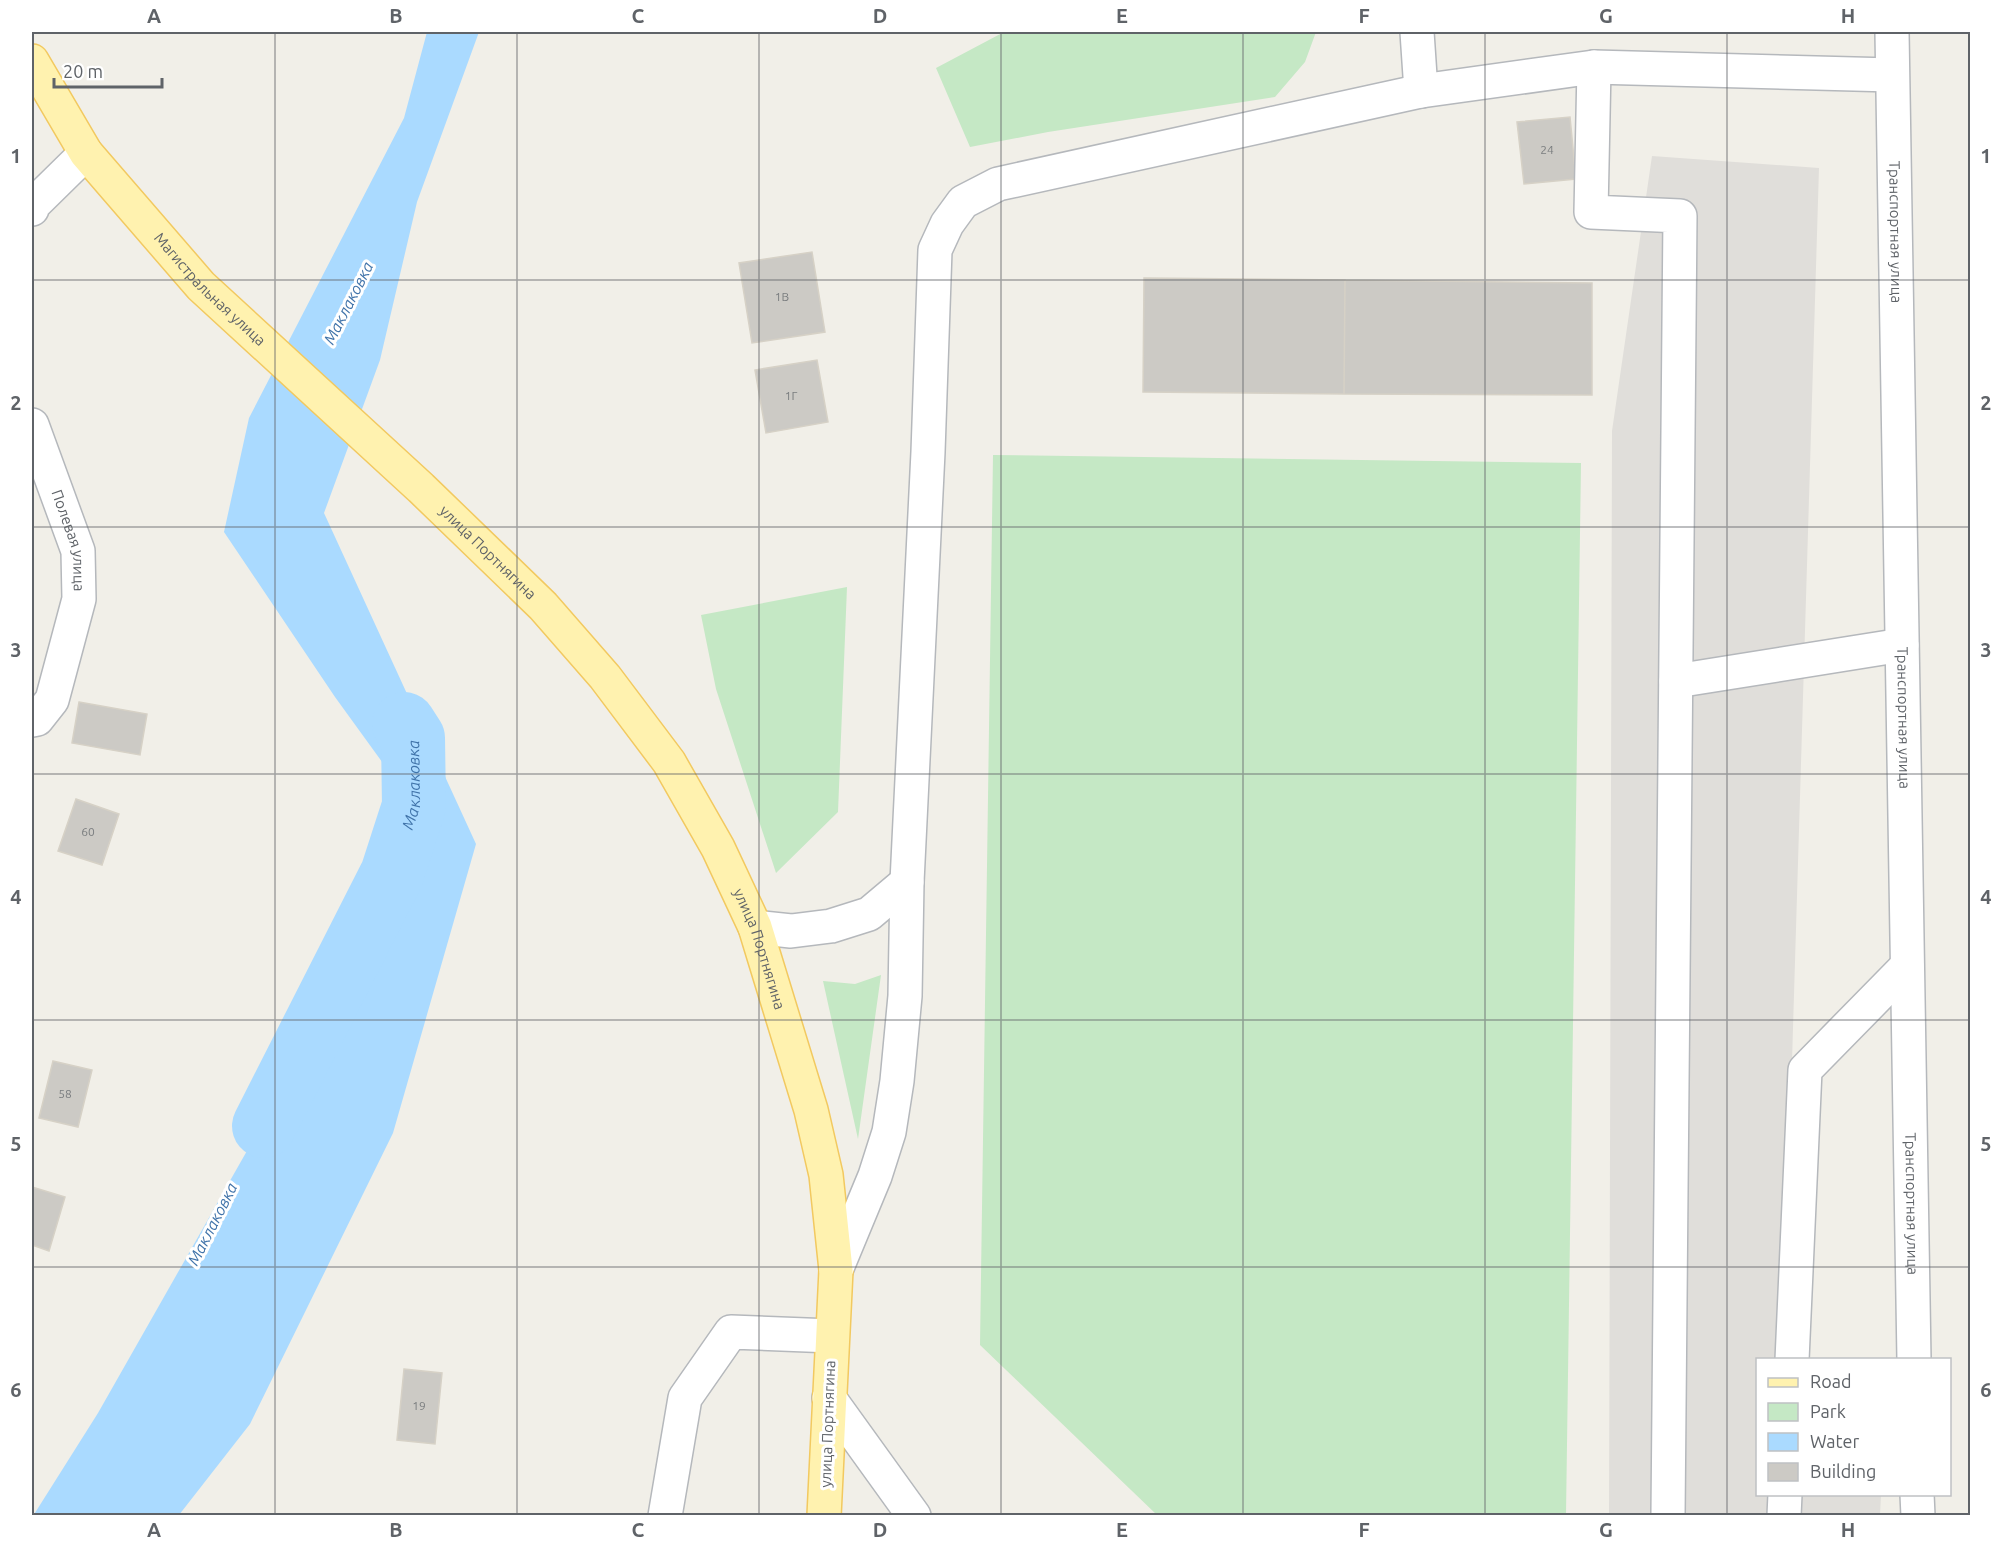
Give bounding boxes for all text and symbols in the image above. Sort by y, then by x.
text: A [147,4,161,27]
text: B [389,4,403,27]
text: C [632,4,645,27]
text: D [873,4,887,27]
text: E [1116,4,1128,27]
text: F [1358,4,1370,27]
text: G [1599,4,1613,27]
text: H [1841,4,1855,27]
scale bar [54,51,162,89]
text: 20 m [63,61,103,81]
house number: 24 [1540,143,1554,156]
text: 1 [10,144,22,167]
text: 1 [1980,144,1992,167]
street label: Транспортная улица [1886,161,1905,303]
street label: Магистральная улица [151,229,269,349]
water label: Маклаковка [320,259,377,347]
house number: 1В [775,290,789,303]
house number: 1Г [785,389,797,402]
text: 2 [10,391,22,414]
text: 2 [1980,391,1992,414]
street label: Полевая улица [48,487,88,591]
street label: улица Портнягина [436,502,540,603]
text: 3 [10,638,22,661]
text: 3 [1980,638,1992,661]
street label: Транспортная улица [1894,647,1914,789]
water label: Маклаковка [398,740,423,832]
house number: 60 [81,825,95,838]
text: 4 [10,885,22,908]
text: 4 [1980,885,1992,908]
street label: улица Портнягина [730,886,789,1011]
house number: 58 [58,1087,72,1100]
text: 5 [10,1132,22,1155]
text: 5 [1980,1132,1992,1155]
street label: Транспортная улица [1902,1133,1922,1275]
water label: Маклаковка [184,1180,241,1268]
legend [1756,1358,1951,1496]
street label: улица Портнягина [817,1360,838,1488]
text: Road [1810,1371,1852,1391]
text: 6 [10,1378,22,1401]
text: 6 [1980,1378,1992,1401]
house number: 19 [412,1399,426,1412]
text: Park [1810,1401,1846,1421]
text: Water [1810,1431,1860,1451]
text: Building [1810,1461,1876,1481]
text: A [147,1518,161,1541]
text: B [389,1518,403,1541]
text: C [632,1518,645,1541]
text: D [873,1518,887,1541]
text: E [1116,1518,1128,1541]
text: F [1358,1518,1370,1541]
text: G [1599,1518,1613,1541]
text: H [1841,1518,1855,1541]

